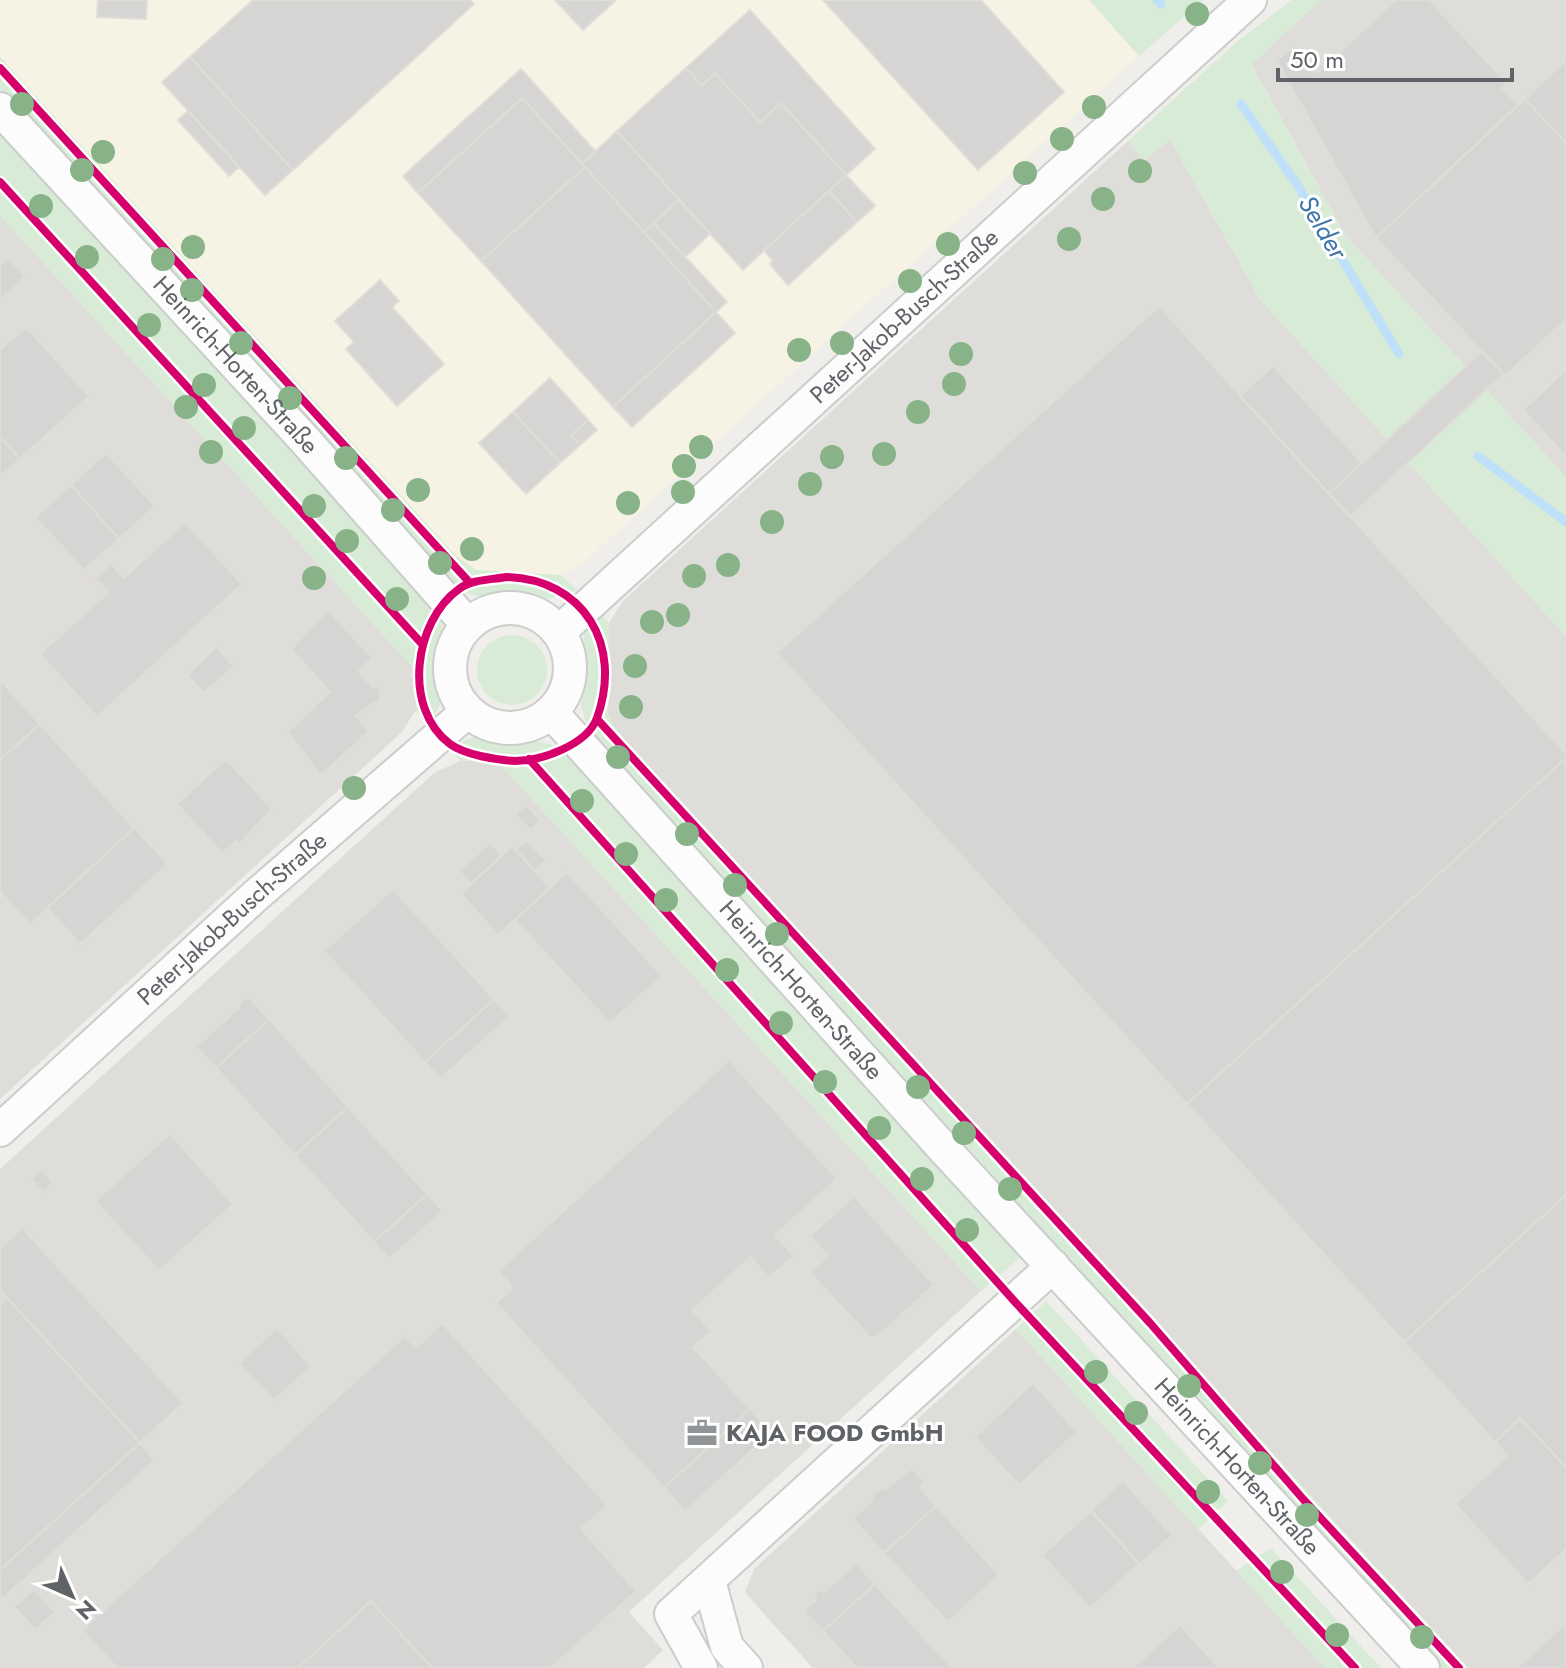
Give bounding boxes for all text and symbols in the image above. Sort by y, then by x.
scale bar [1278,32,1512,82]
text: 50 m [1290,42,1344,77]
water label: Selder [1289,188,1358,267]
street label: Peter-Jakob-Busch-Straße [802,220,1006,411]
street label: Heinrich-Horten-Straße [145,268,327,461]
street label: Peter-Jakob-Busch-Straße [129,823,335,1013]
street label: Heinrich-Horten-Straße [711,892,892,1087]
street label: Heinrich-Horten-Straße [1146,1370,1329,1563]
place label: KAJA FOOD GmbH [726,1415,944,1450]
office icon: KAJA FOOD GmbH [685,1416,719,1450]
north arrow [32,1556,112,1636]
text: N [69,1593,104,1628]

